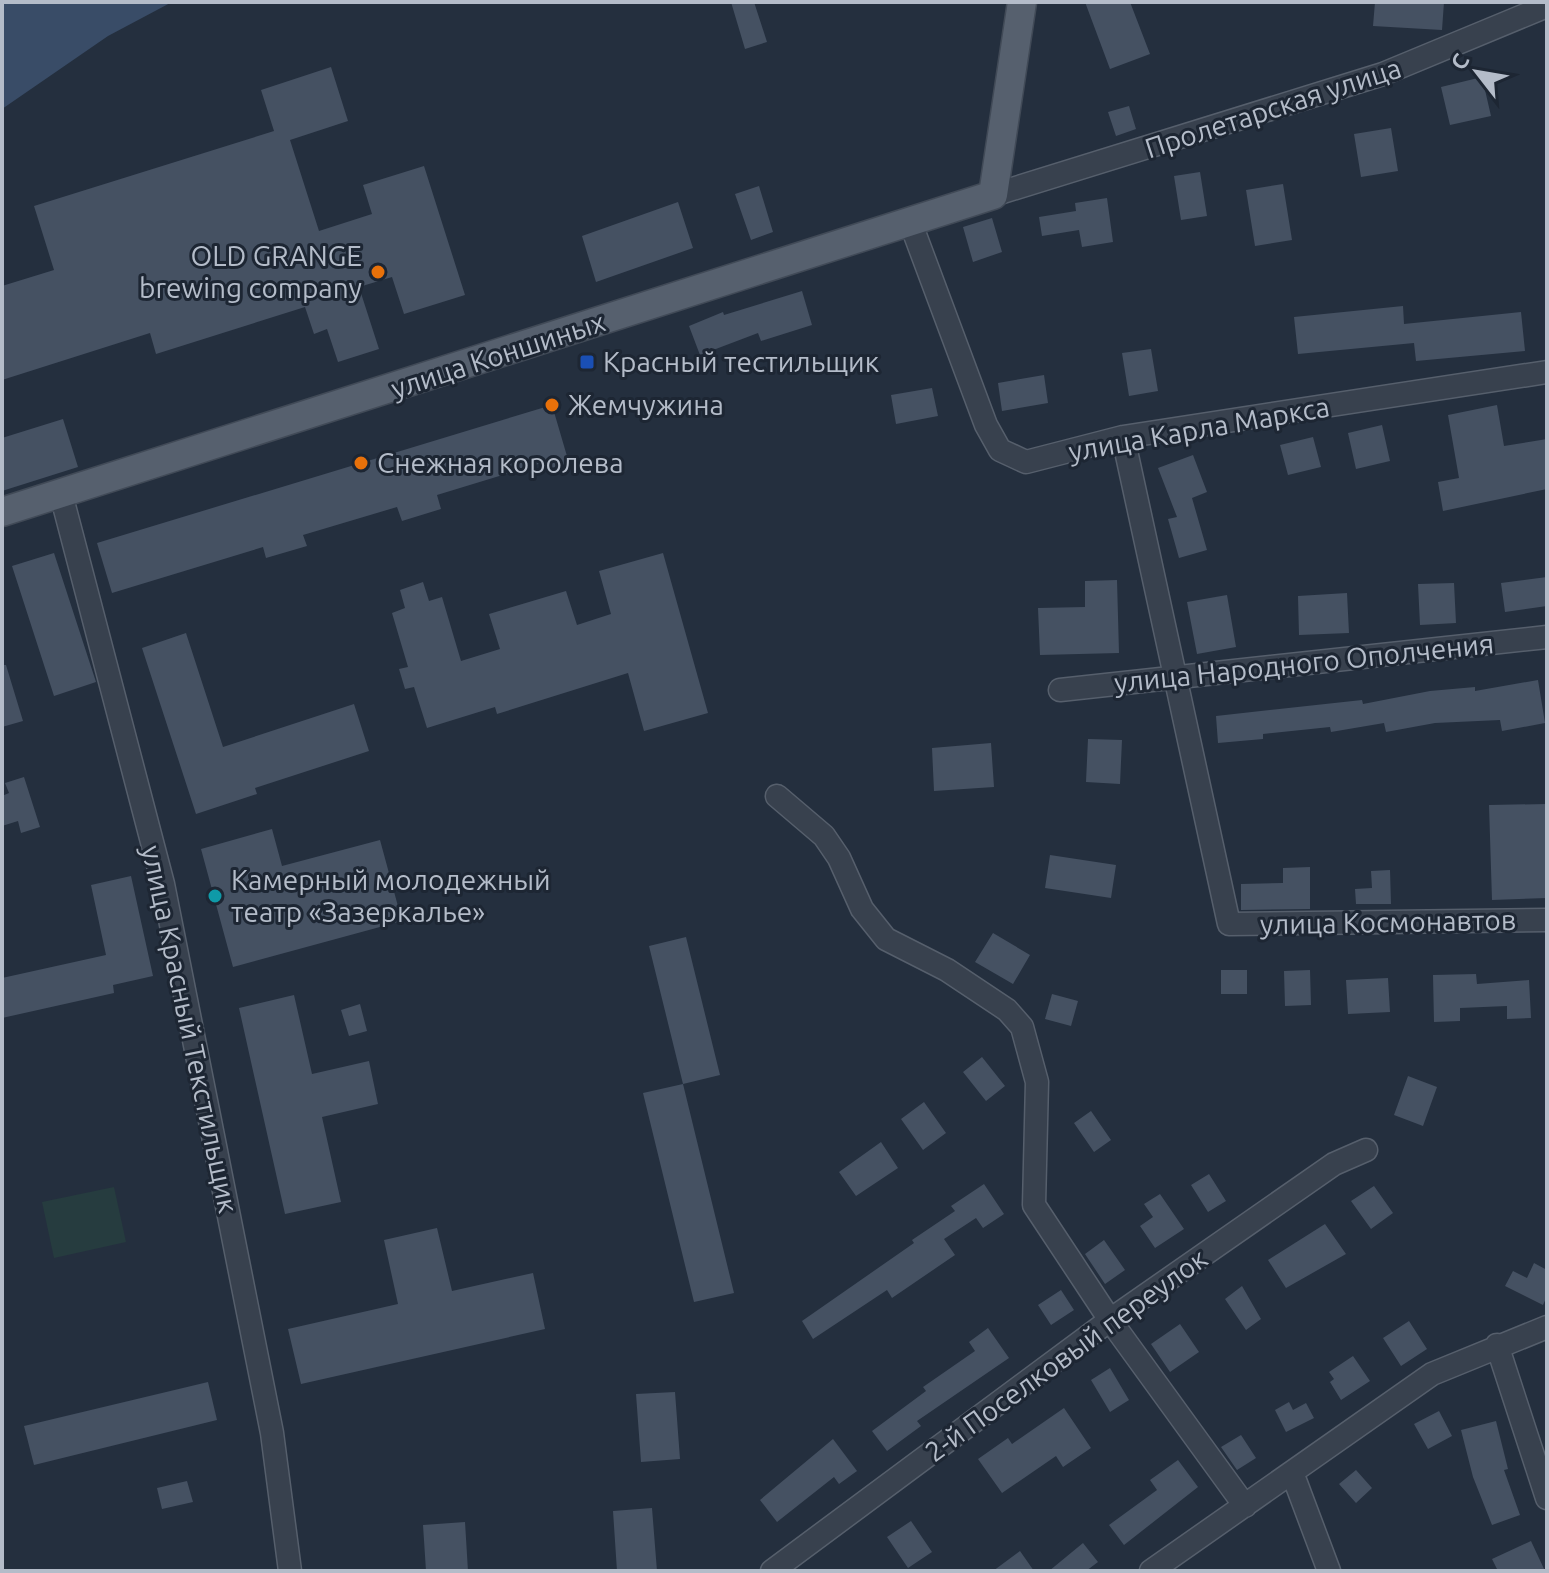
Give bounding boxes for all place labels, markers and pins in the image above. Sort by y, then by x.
place label: OLD GRANGE brewing company [139,240,362,303]
marker: OLD GRANGE brewing company [369,263,387,281]
place label: Красный тестильщик [603,346,879,377]
marker: Красный тестильщик [578,353,596,371]
place label: Жемчужина [568,389,724,420]
marker: Жемчужина [543,396,561,414]
place label: Снежная королева [377,447,624,478]
marker: Снежная королева [352,454,370,472]
place label: Камерный молодежный театр «Зазеркалье» [231,864,551,927]
marker: Камерный молодежный театр «Зазеркалье» [206,887,224,905]

